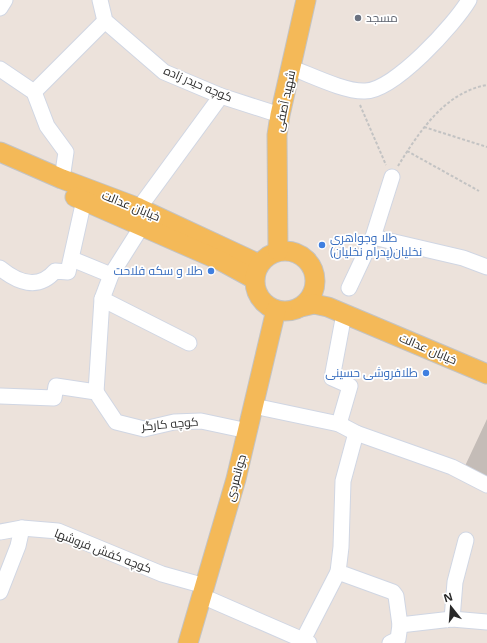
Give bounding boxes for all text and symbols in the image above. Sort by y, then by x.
place label: مسجد [366,9,398,26]
marker: مسجد [353,13,363,23]
street label: کوچه حیدر زاده [161,61,235,107]
street label: شهید آصفی [270,69,299,133]
street label: خیابان عدالت [100,186,163,225]
place label: طلا وجواهری نخلیان(پدرام نخلیان) [330,229,422,261]
marker: طلا وجواهری نخلیان(پدرام نخلیان) [317,240,327,250]
place label: طلا و سکه فلاحت [114,262,203,279]
marker: طلا و سکه فلاحت [206,266,216,276]
street label: خیابان عدالت [397,329,460,368]
place label: طلافروشی حسینی [325,364,418,381]
marker: طلافروشی حسینی [421,368,431,378]
street label: کوچه کارگر [140,413,199,436]
street label: جوانمردی [221,452,250,503]
street label: کوچه کفش فروشها [52,524,154,578]
north arrow [431,587,471,627]
text: N [441,588,454,605]

